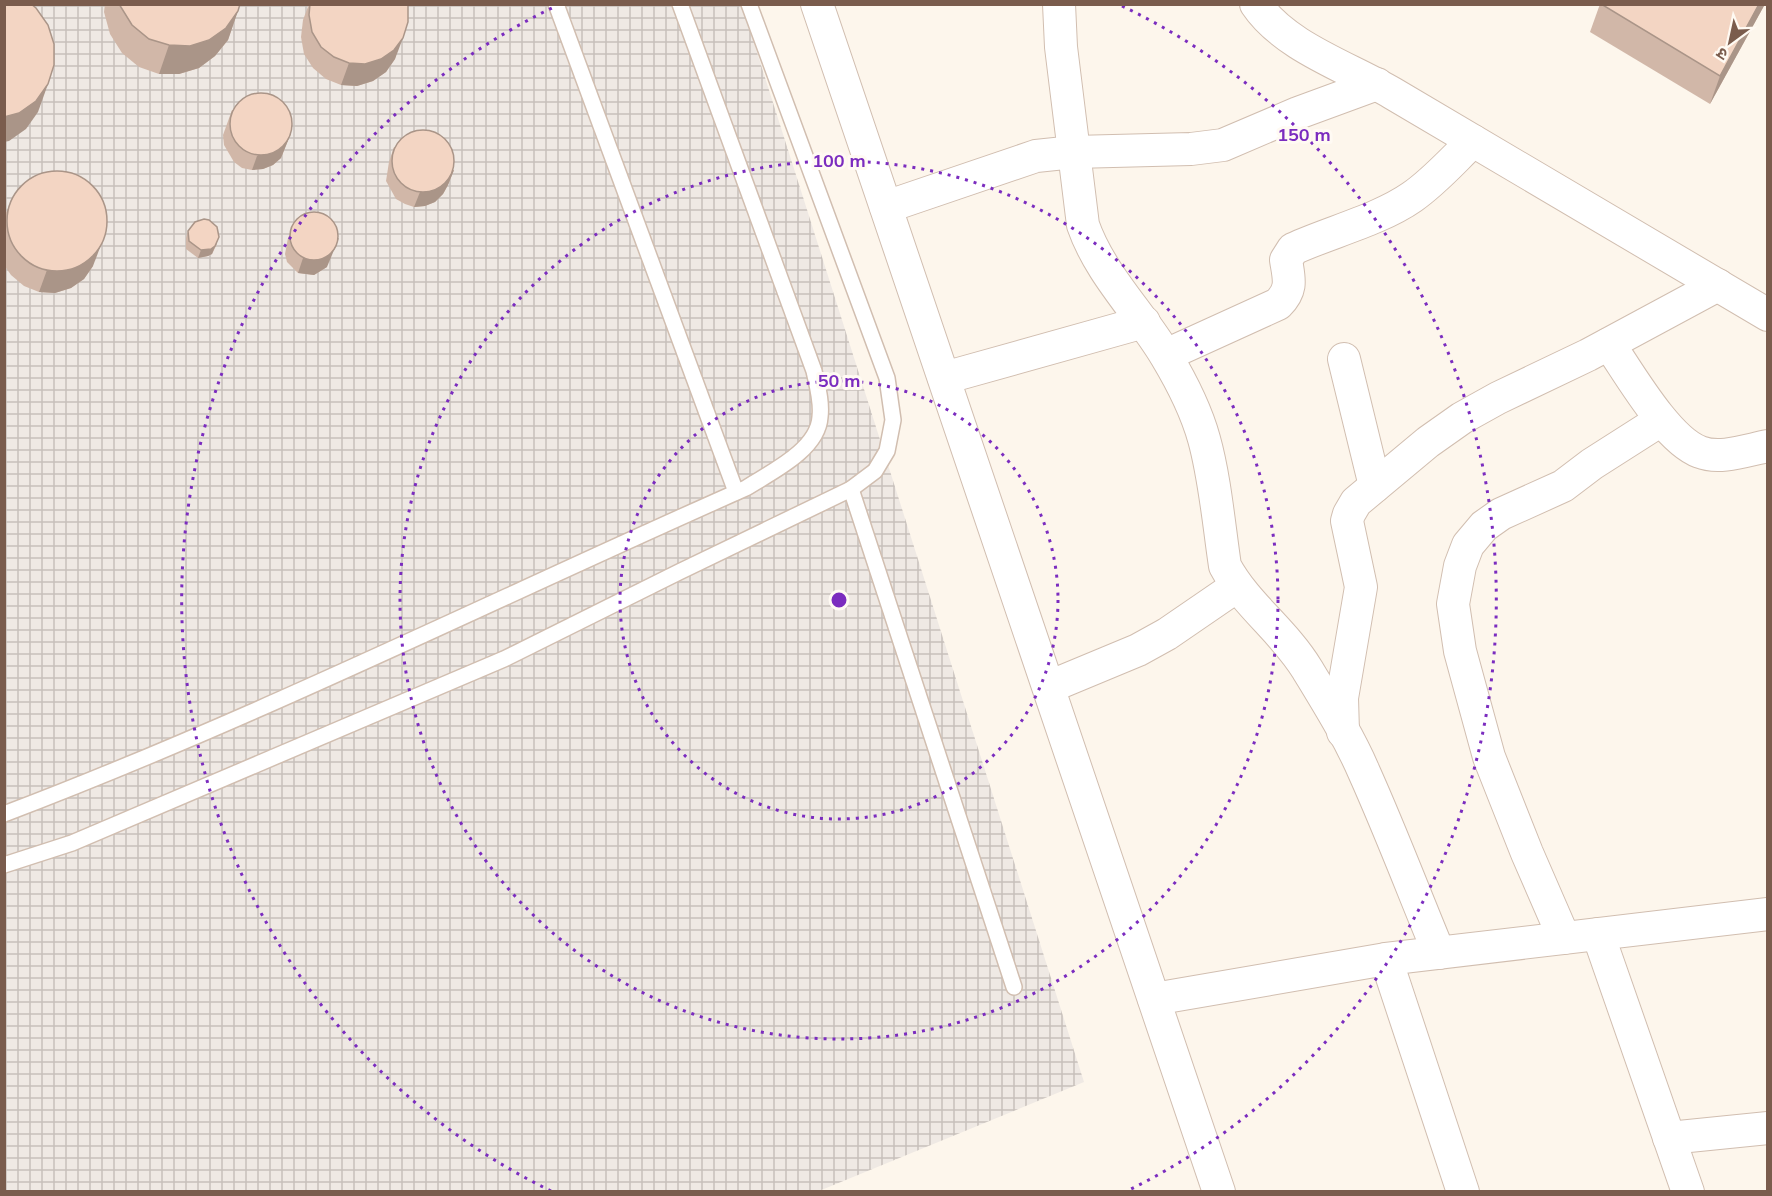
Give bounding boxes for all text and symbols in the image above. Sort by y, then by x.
north arrow [1700,12,1760,72]
text: उ [1712,43,1731,66]
text: 150 m [1277,123,1331,146]
text: 100 m [812,149,866,172]
text: 50 m [818,369,860,392]
centre of rings [829,590,849,610]

